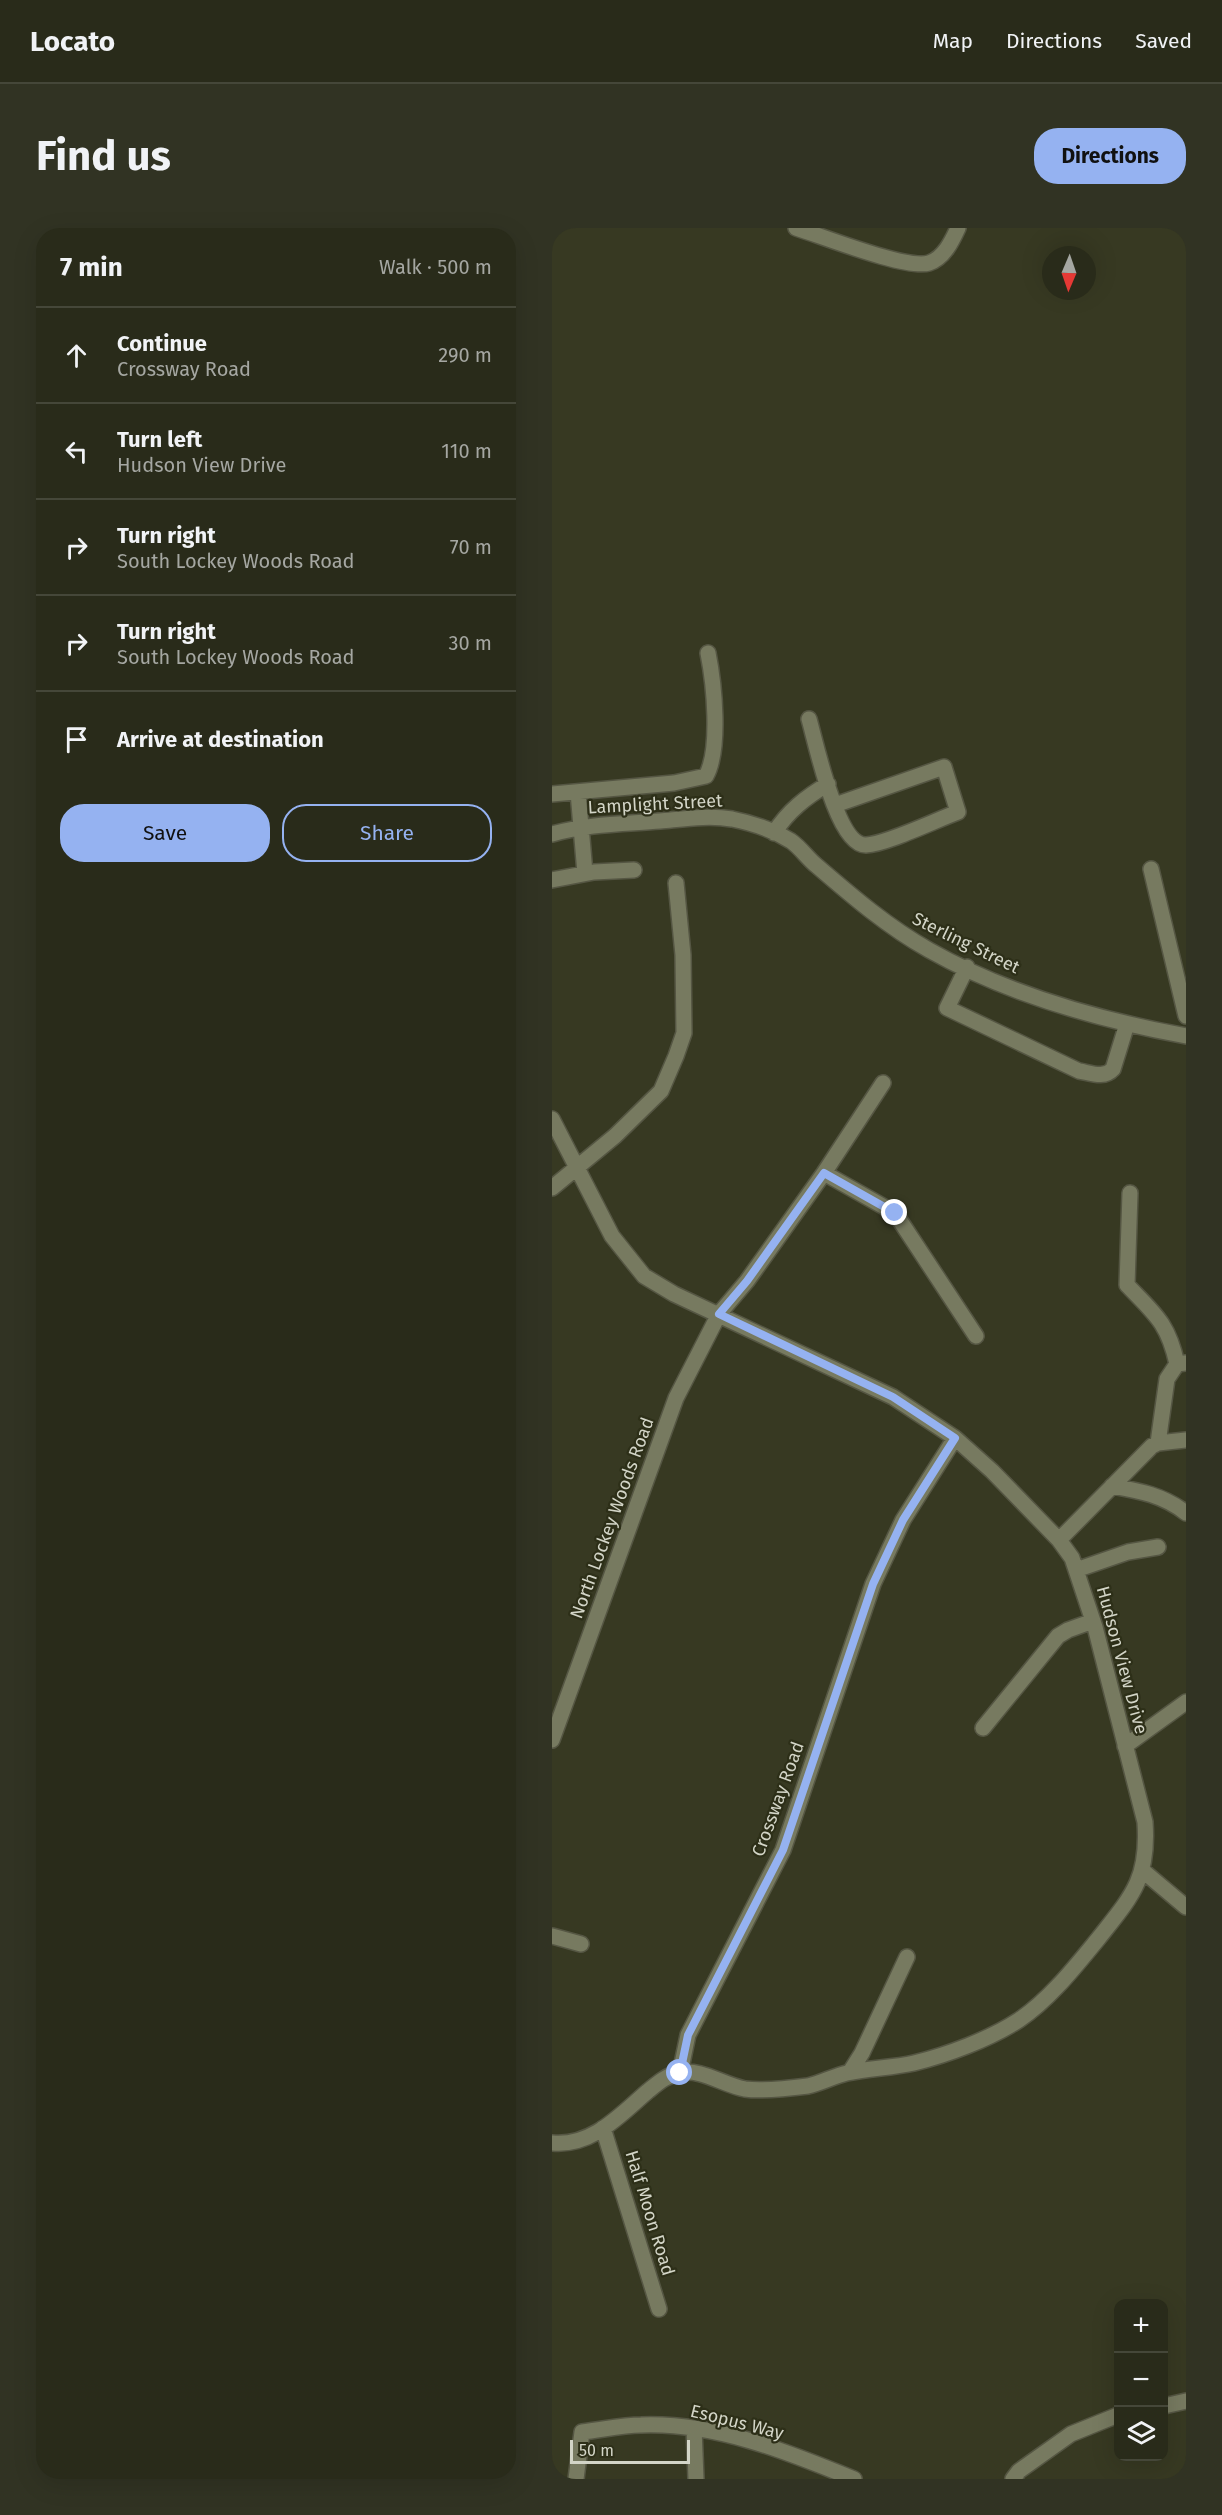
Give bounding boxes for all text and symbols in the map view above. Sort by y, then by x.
text: Locato [30,25,115,58]
text: Map [933,28,973,54]
text: Directions [1006,28,1102,54]
text: Saved [1135,28,1192,54]
button: Directions [1034,128,1186,184]
text: Find us [36,131,171,181]
north arrow [1042,246,1096,300]
text: 7 min [60,252,123,283]
text: Walk · 500 m [379,255,492,279]
text: Continue [117,330,207,357]
icon: ahead [60,339,93,372]
text: 290 m [438,343,492,367]
text: Crossway Road [117,357,251,381]
text: Turn left [117,426,202,453]
icon: left [60,435,93,468]
text: 110 m [441,439,492,463]
text: Hudson View Drive [117,453,286,477]
text: Turn right [117,522,216,549]
icon: right [60,531,93,564]
text: 70 m [450,535,492,559]
text: South Lockey Woods Road [117,549,355,573]
text: Turn right [117,618,216,645]
icon: right [60,627,93,660]
text: 30 m [448,631,492,655]
text: South Lockey Woods Road [117,645,355,669]
icon: arrive [60,723,93,756]
text: Arrive at destination [117,726,324,753]
street label: Lamplight Street [587,789,724,819]
button: Save [60,804,270,862]
button: Share [282,804,492,862]
street label: Sterling Street [909,908,1024,979]
route end [881,1199,907,1225]
street label: North Lockey Woods Road [565,1414,659,1622]
street label: Hudson View Drive [1092,1584,1152,1736]
street label: Crossway Road [747,1739,809,1859]
route start [666,2059,692,2085]
street label: Half Moon Road [621,2148,679,2278]
map controls [1114,2299,1168,2461]
button: + [1114,2299,1168,2353]
button: − [1114,2353,1168,2407]
street label: Esopus Way [688,2400,786,2444]
button: layers [1114,2407,1168,2461]
scale bar [570,2437,690,2464]
text: 50 m [579,2441,614,2460]

